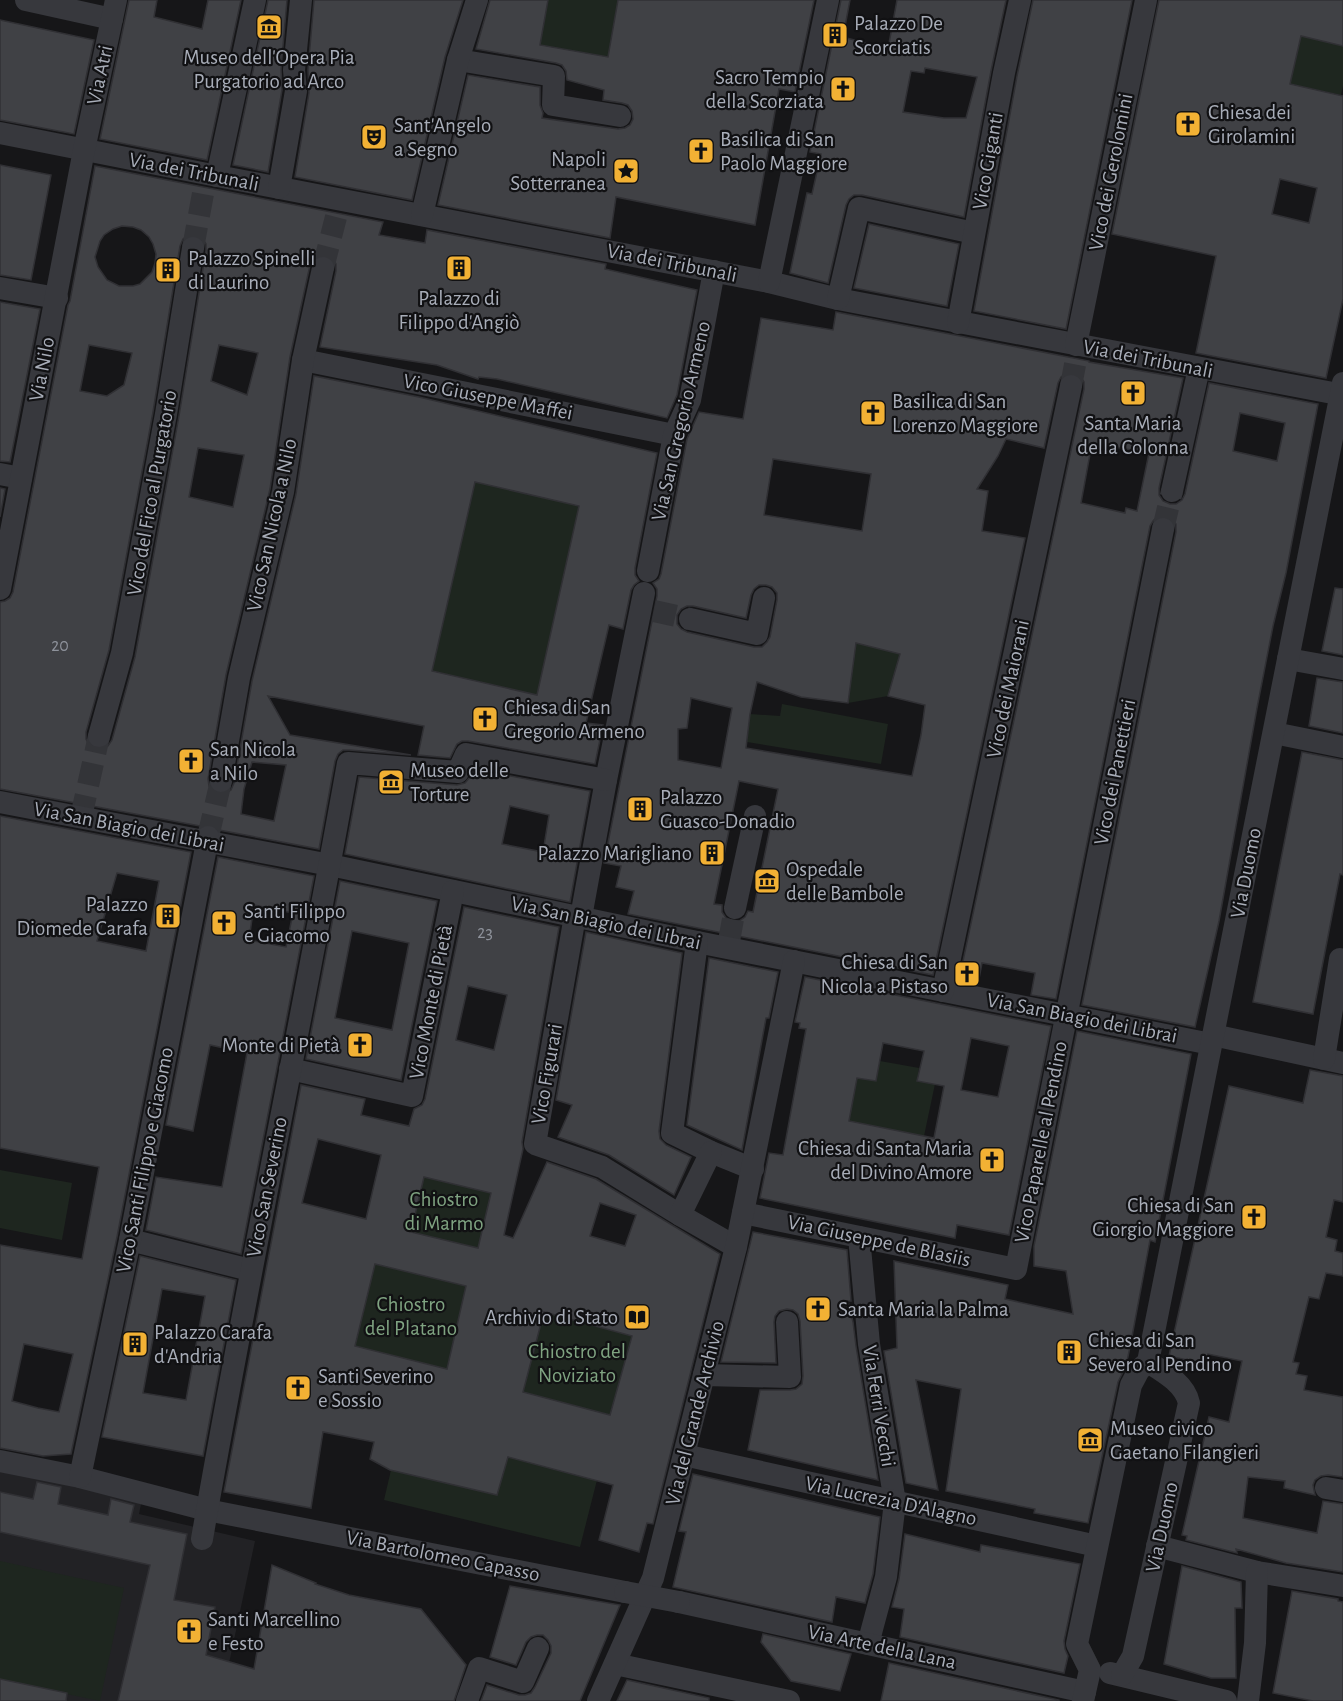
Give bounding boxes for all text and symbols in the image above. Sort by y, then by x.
museum icon: Museo dell'Opera Pia Purgatorio ad Arco [254,12,284,42]
place label: Palazzo De Scorciatis [854,13,943,58]
building icon: Palazzo De Scorciatis [820,20,850,50]
street label: Via Atri [83,43,117,107]
place label: Museo dell'Opera Pia Purgatorio ad Arco [183,47,355,92]
place label: Sacro Tempio della Scorziata [706,67,824,112]
church icon: Sacro Tempio della Scorziata [828,74,858,104]
street label: Vico dei Gerolomini [1085,92,1137,252]
place label: Chiesa dei Girolamini [1208,102,1295,147]
church icon: Chiesa dei Girolamini [1173,109,1203,139]
street label: Vico Giganti [969,111,1007,211]
place label: Sant'Angelo a Segno [394,115,491,160]
theatre icon: Sant'Angelo a Segno [359,122,389,152]
place label: Basilica di San Paolo Maggiore [720,129,847,174]
church icon: Basilica di San Paolo Maggiore [686,136,716,166]
street label: Via dei Tribunali [127,149,261,195]
place label: Napoli Sotterranea [510,149,606,194]
place icon: Napoli Sotterranea [611,156,641,186]
street label: Via dei Tribunali [605,240,739,286]
place label: Palazzo Spinelli di Laurino [188,248,315,293]
building icon: Palazzo di Filippo d'Angiò [444,253,474,283]
building icon: Palazzo Spinelli di Laurino [153,255,183,285]
place label: Palazzo di Filippo d'Angiò [398,288,520,333]
street label: Via San Gregorio Armeno [648,319,714,523]
street label: Via Nilo [25,335,59,403]
street label: Via dei Tribunali [1081,336,1215,382]
street label: Vico Giuseppe Maffei [402,370,574,424]
church icon: Santa Maria della Colonna [1118,378,1148,408]
street label: Vico del Fico al Purgatorio [124,388,180,598]
place label: Basilica di San Lorenzo Maggiore [892,391,1038,436]
church icon: Basilica di San Lorenzo Maggiore [858,398,888,428]
place label: Santa Maria della Colonna [1077,413,1189,458]
street label: Vico San Nicola a Nilo [243,437,301,613]
street label: Vico dei Maiorani [983,618,1033,760]
house number: 20 [51,637,69,655]
place label: Chiesa di San Gregorio Armeno [504,697,645,742]
street label: Vico dei Panettieri [1091,697,1139,847]
church icon: Chiesa di San Gregorio Armeno [470,704,500,734]
place label: San Nicola a Nilo [210,739,296,784]
church icon: San Nicola a Nilo [176,746,206,776]
place label: Museo delle Torture [410,760,509,805]
museum icon: Museo delle Torture [376,767,406,797]
place label: Palazzo Guasco-Donadio [660,787,795,832]
building icon: Palazzo Guasco-Donadio [625,794,655,824]
street label: Via San Biagio dei Librai [32,798,226,856]
street label: Via Duomo [1227,826,1265,920]
building icon: Palazzo Marigliano [697,838,727,868]
place label: Palazzo Marigliano [537,843,692,864]
place label: Ospedale delle Bambole [786,859,904,904]
museum icon: Ospedale delle Bambole [752,866,782,896]
street label: Via San Biagio dei Librai [509,893,703,953]
place label: Palazzo Diomede Carafa [16,894,148,939]
building icon: Palazzo Diomede Carafa [153,901,183,931]
place label: Santi Filippo e Giacomo [244,901,345,946]
church icon: Santi Filippo e Giacomo [209,908,239,938]
street label: Vico Monte di Pietà [406,923,456,1081]
house number: 23 [477,924,493,942]
place label: Chiesa di San Nicola a Pistaso [820,952,948,997]
church icon: Chiesa di San Nicola a Pistaso [952,959,982,989]
street label: Via San Biagio dei Librai [985,989,1179,1047]
street label: Vico Figurari [528,1022,566,1126]
church icon: Monte di Pietà [345,1030,375,1060]
place label: Monte di Pietà [222,1035,340,1056]
street label: Vico Paparelle al Pendino [1011,1039,1071,1245]
street label: Vico Santi Filippo e Giacomo [113,1045,177,1275]
street label: Vico San Severino [243,1115,291,1259]
place label: Chiesa di Santa Maria del Divino Amore [798,1138,972,1183]
church icon: Chiesa di Santa Maria del Divino Amore [977,1145,1007,1175]
park label: Chiostro di Marmo [404,1189,484,1234]
place label: Chiesa di San Giorgio Maggiore [1092,1195,1234,1240]
church icon: Chiesa di San Giorgio Maggiore [1239,1202,1269,1232]
street label: Via Giuseppe de Blasiis [786,1211,972,1271]
park label: Chiostro del Platano [365,1294,457,1339]
church icon: Santa Maria la Palma [803,1294,833,1324]
place label: Santa Maria la Palma [838,1299,1009,1320]
library icon: Archivio di Stato [622,1302,652,1332]
place label: Archivio di Stato [485,1307,618,1328]
street label: Via del Grande Archivio [662,1319,728,1507]
place label: Palazzo Carafa d'Andria [154,1322,272,1367]
building icon: Palazzo Carafa d'Andria [120,1329,150,1359]
place label: Chiesa di San Severo al Pendino [1088,1330,1232,1375]
building icon: Chiesa di San Severo al Pendino [1054,1337,1084,1367]
park label: Chiostro del Noviziato [528,1341,626,1386]
street label: Via Ferri Vecchi [859,1344,899,1468]
place label: Santi Severino e Sossio [318,1366,434,1411]
church icon: Santi Severino e Sossio [283,1373,313,1403]
place label: Museo civico Gaetano Filangieri [1110,1418,1259,1463]
museum icon: Museo civico Gaetano Filangieri [1075,1425,1105,1455]
street label: Via Lucrezia D'Alagno [803,1473,979,1529]
street label: Via Duomo [1142,1480,1182,1574]
street label: Via Bartolomeo Capasso [344,1527,542,1585]
place label: Santi Marcellino e Festo [208,1609,340,1654]
church icon: Santi Marcellino e Festo [174,1616,204,1646]
street label: Via Arte della Lana [806,1621,958,1673]

